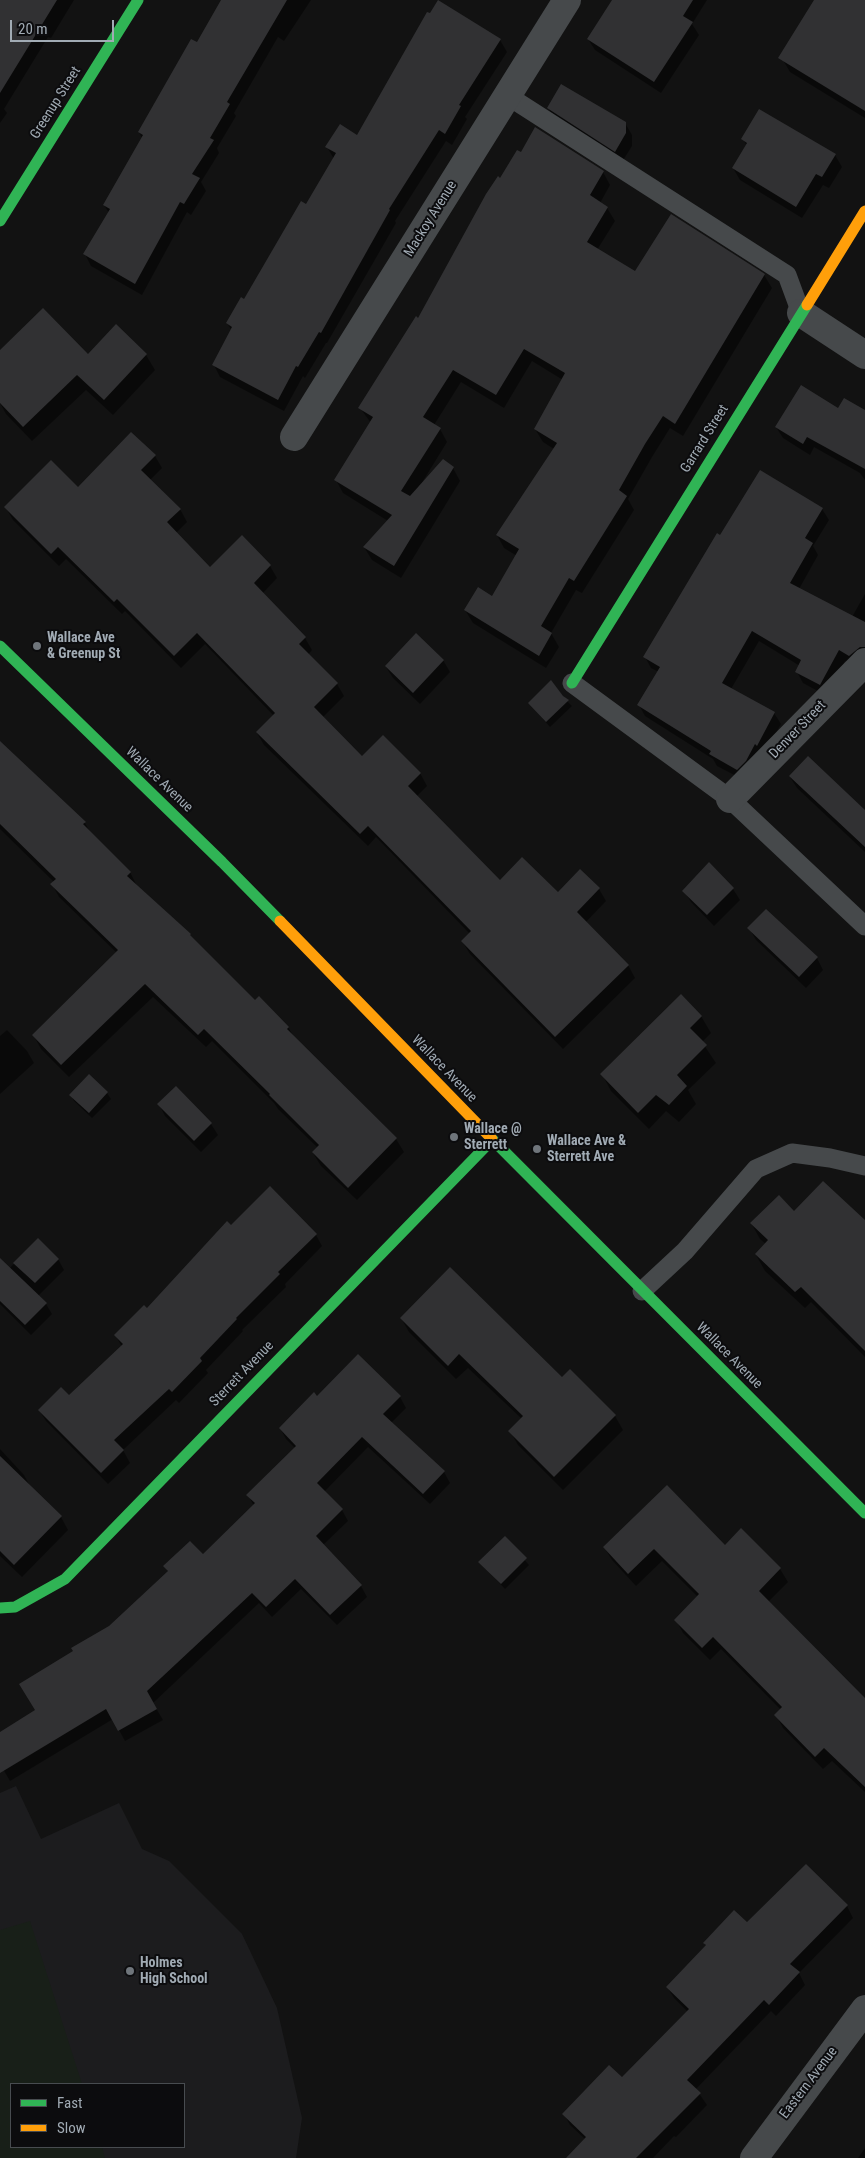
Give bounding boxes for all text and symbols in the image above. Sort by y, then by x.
scale bar [12,10,116,42]
text: 20 m [18,20,48,38]
street label: Greenup Street [27,64,85,142]
street label: Mackoy Avenue [401,178,461,260]
street label: Garrard Street [677,402,733,476]
place label: Wallace Ave & Greenup St [47,630,120,662]
marker: Wallace Ave & Greenup St [31,640,43,652]
street label: Denver Street [766,698,830,762]
street label: Wallace Avenue [122,744,196,816]
street label: Wallace Avenue [408,1032,480,1106]
place label: Wallace @ Sterrett [464,1121,522,1154]
marker: Wallace @ Sterrett [448,1131,460,1143]
place label: Wallace Ave & Sterrett Ave [547,1133,626,1166]
marker: Wallace Ave & Sterrett Ave [531,1143,543,1155]
street label: Wallace Avenue [692,1319,766,1393]
street label: Sterrett Avenue [207,1338,277,1410]
place label: Holmes High School [140,1955,208,1988]
marker: Holmes High School [124,1965,136,1977]
street label: Eastern Avenue [777,2044,841,2122]
legend [10,2083,185,2148]
text: Fast [57,2094,82,2112]
text: Slow [57,2119,86,2137]

